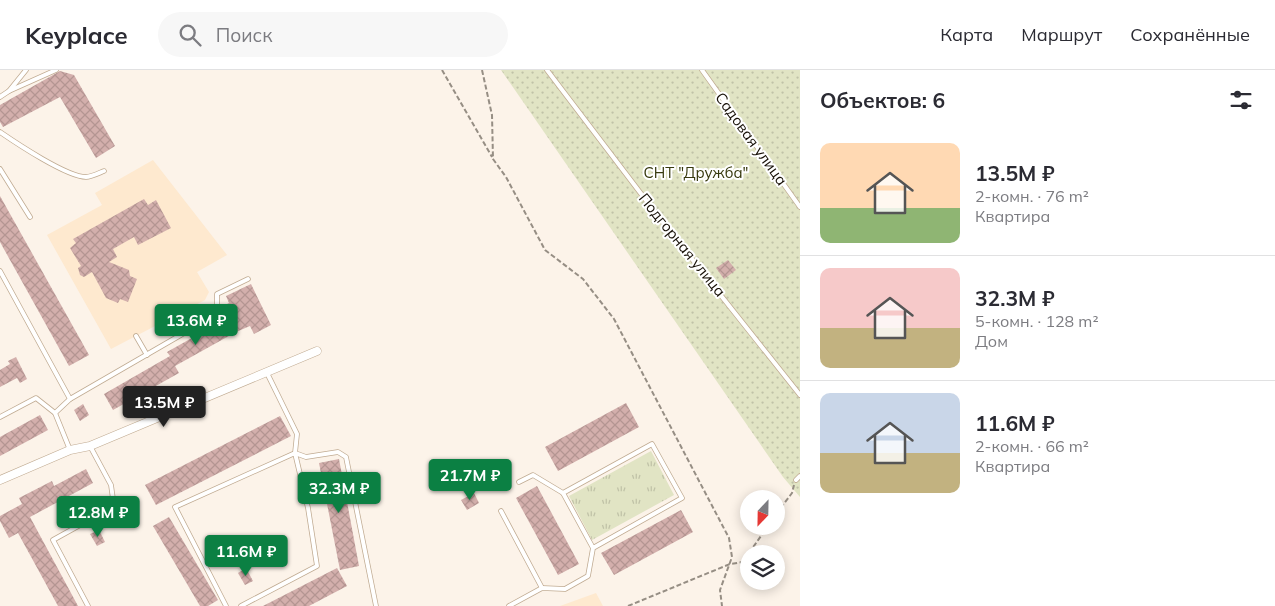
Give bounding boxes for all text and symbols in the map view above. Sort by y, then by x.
search box [158,12,508,57]
text: Keyplace [25,20,128,50]
icon: search [176,21,204,49]
text: Поиск [216,23,272,47]
text: Карта [940,23,993,46]
text: Маршрут [1021,23,1102,46]
text: Сохранённые [1130,23,1250,46]
icon: filters [1227,86,1255,114]
text: Объектов: 6 [820,87,945,113]
street label: Садовая улица [711,88,792,189]
text: 13.5M ₽ [975,160,1055,186]
park label: СНТ "Дружба" [643,163,749,182]
icon: home [860,163,920,223]
text: 2-комн. · 76 m² [975,186,1089,206]
street label: Подгорная улица [635,189,730,300]
text: Квартира [975,206,1050,226]
text: 32.3M ₽ [975,285,1055,311]
icon: home [860,288,920,348]
pin: 13.6M ₽ [150,304,242,346]
text: 13.6M ₽ [166,310,226,330]
text: 5-комн. · 128 m² [975,311,1099,331]
text: Дом [975,331,1008,351]
pin: 13.5M ₽ [118,386,210,428]
text: 13.5M ₽ [134,392,194,412]
text: 11.6M ₽ [975,410,1055,436]
icon: home [860,413,920,473]
text: 2-комн. · 66 m² [975,436,1089,456]
text: Квартира [975,456,1050,476]
pin: 21.7M ₽ [424,458,516,501]
text: 21.7M ₽ [440,465,500,485]
pin: 32.3M ₽ [293,472,385,514]
text: 32.3M ₽ [309,478,369,498]
north arrow [740,490,785,535]
map controls [740,490,785,590]
pin: 12.8M ₽ [52,496,144,538]
text: 12.8M ₽ [68,502,128,522]
pin: 11.6M ₽ [200,534,292,577]
text: 11.6M ₽ [216,541,276,561]
button: layers [740,545,785,590]

